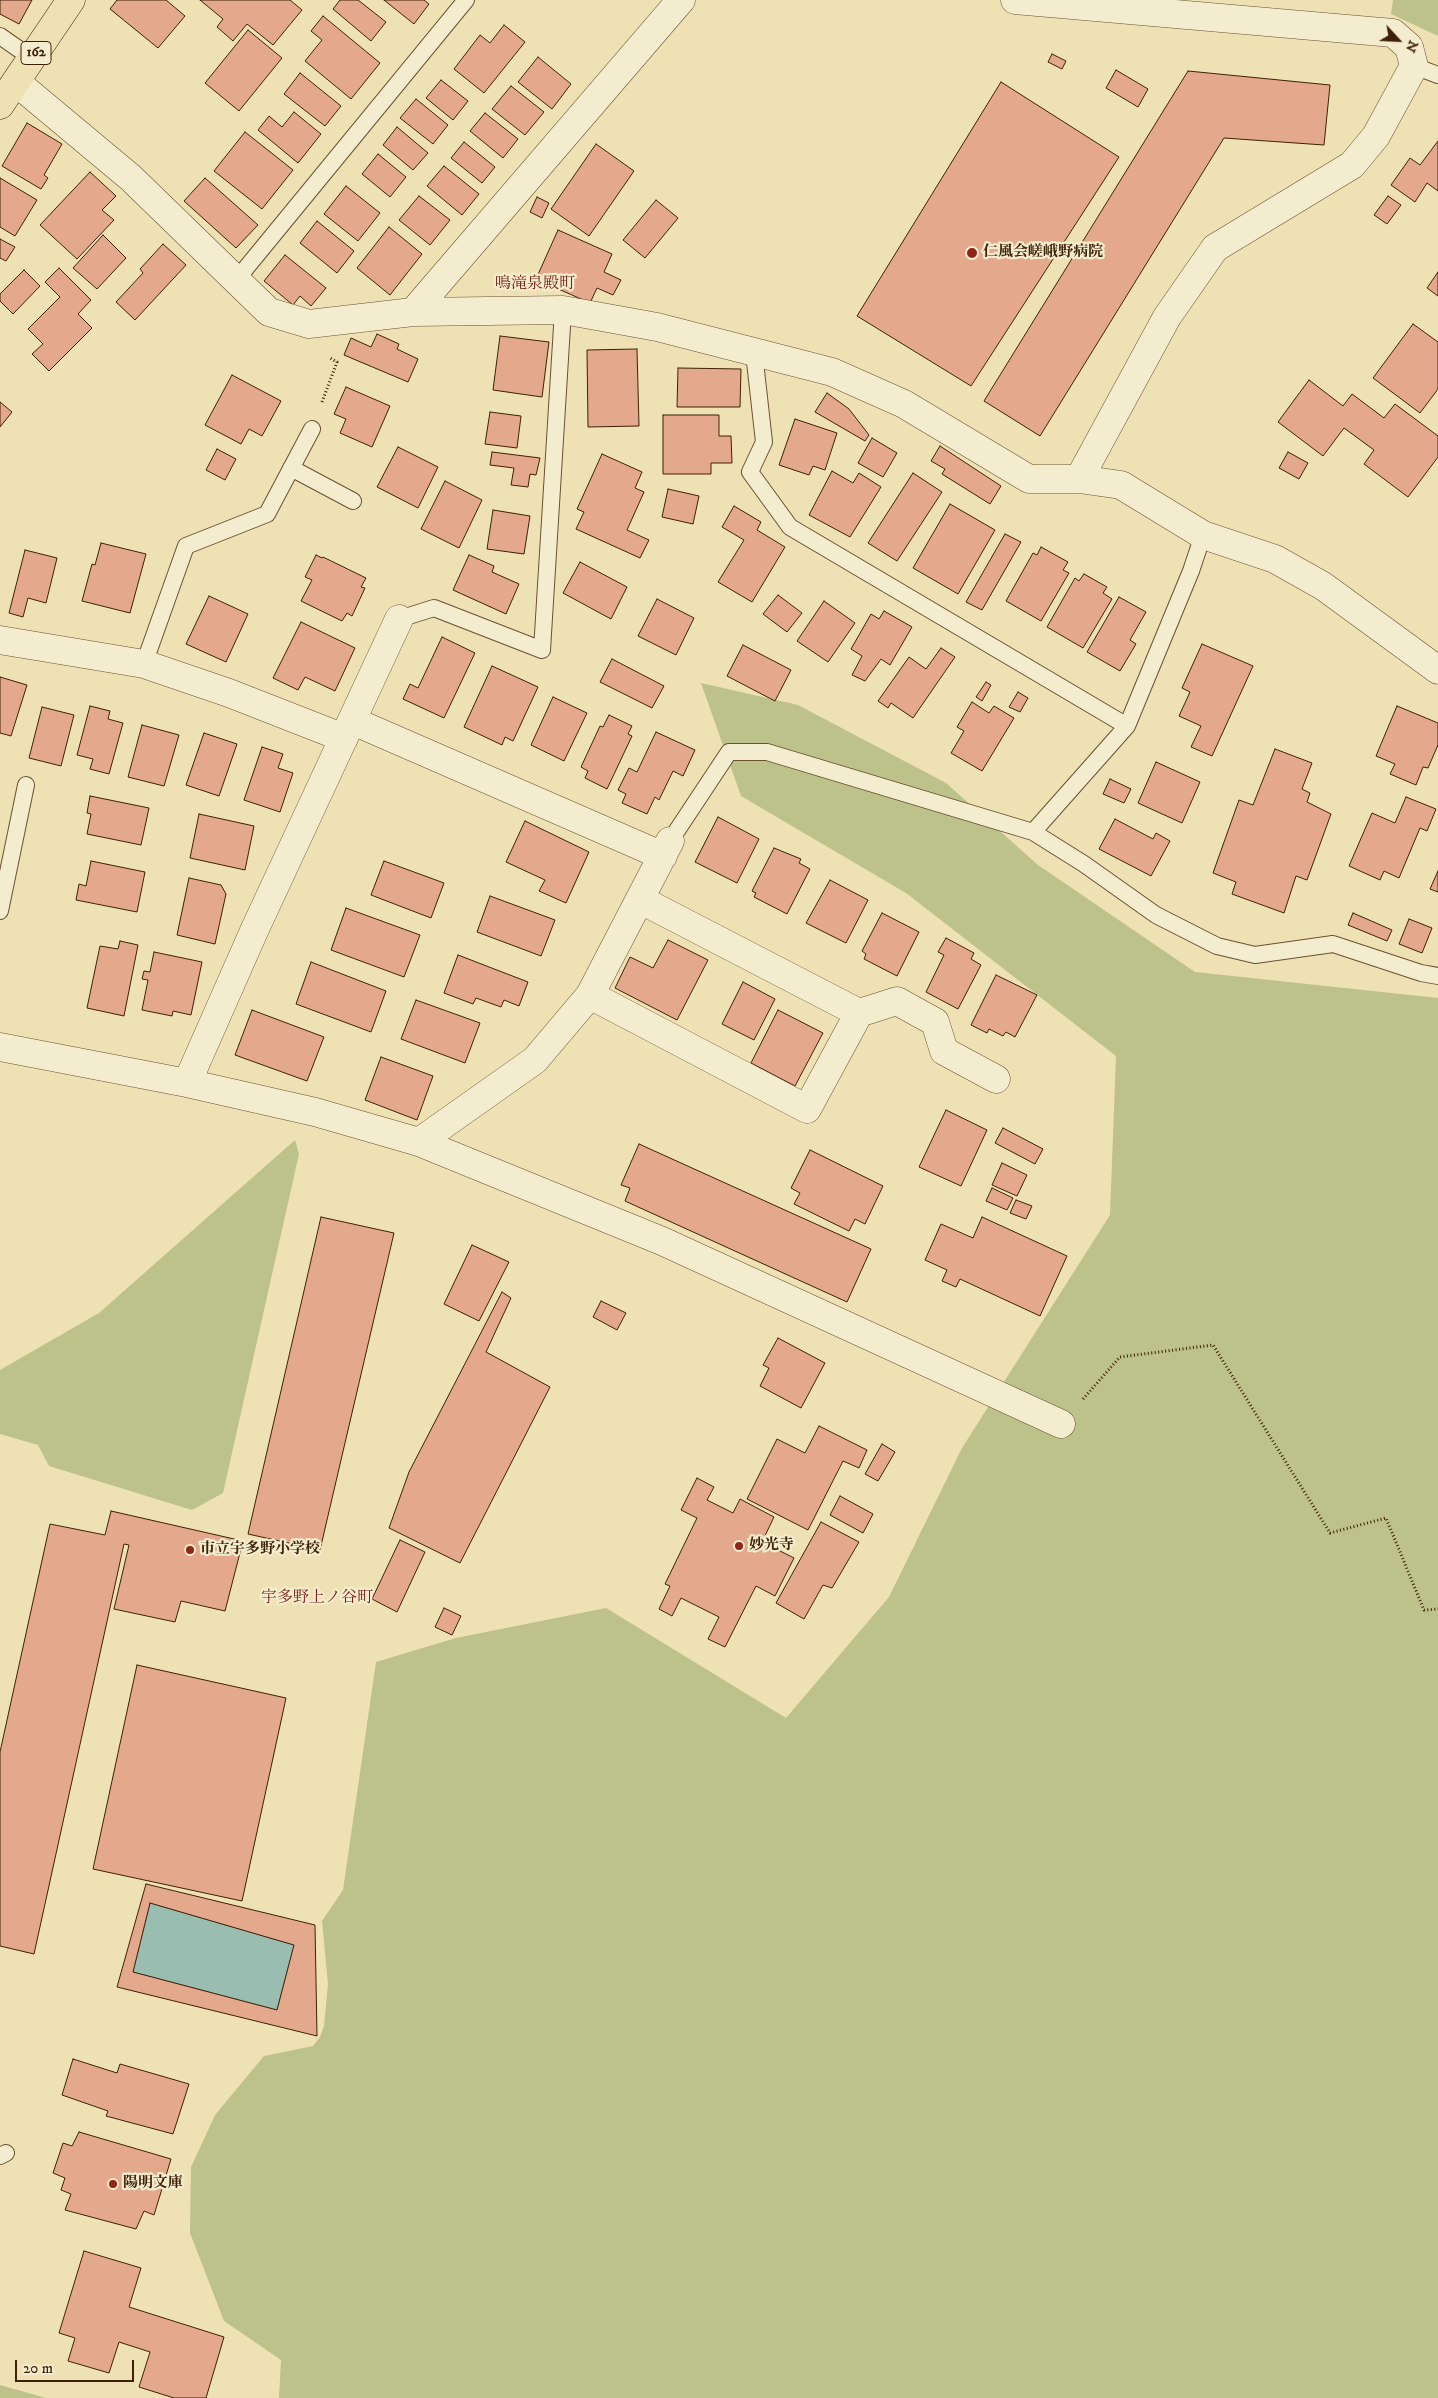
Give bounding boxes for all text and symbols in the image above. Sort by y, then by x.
north arrow [1373,15,1423,65]
text: N [1401,37,1422,55]
road number: 162 [21,42,51,64]
place label: 仁風会嵯峨野病院 [983,244,1103,262]
marker: 仁風会嵯峨野病院 [965,246,979,260]
district label: 鳴滝泉殿町 [495,275,575,295]
place label: 妙光寺 [749,1537,794,1555]
marker: 妙光寺 [733,1540,745,1552]
place label: 市立宇多野小学校 [200,1541,320,1559]
marker: 市立宇多野小学校 [184,1544,196,1556]
district label: 宇多野上ノ谷町 [261,1589,373,1609]
place label: 陽明文庫 [123,2175,183,2193]
marker: 陽明文庫 [107,2178,119,2190]
scale bar [18,2350,136,2382]
text: 20 m [23,2359,53,2378]

